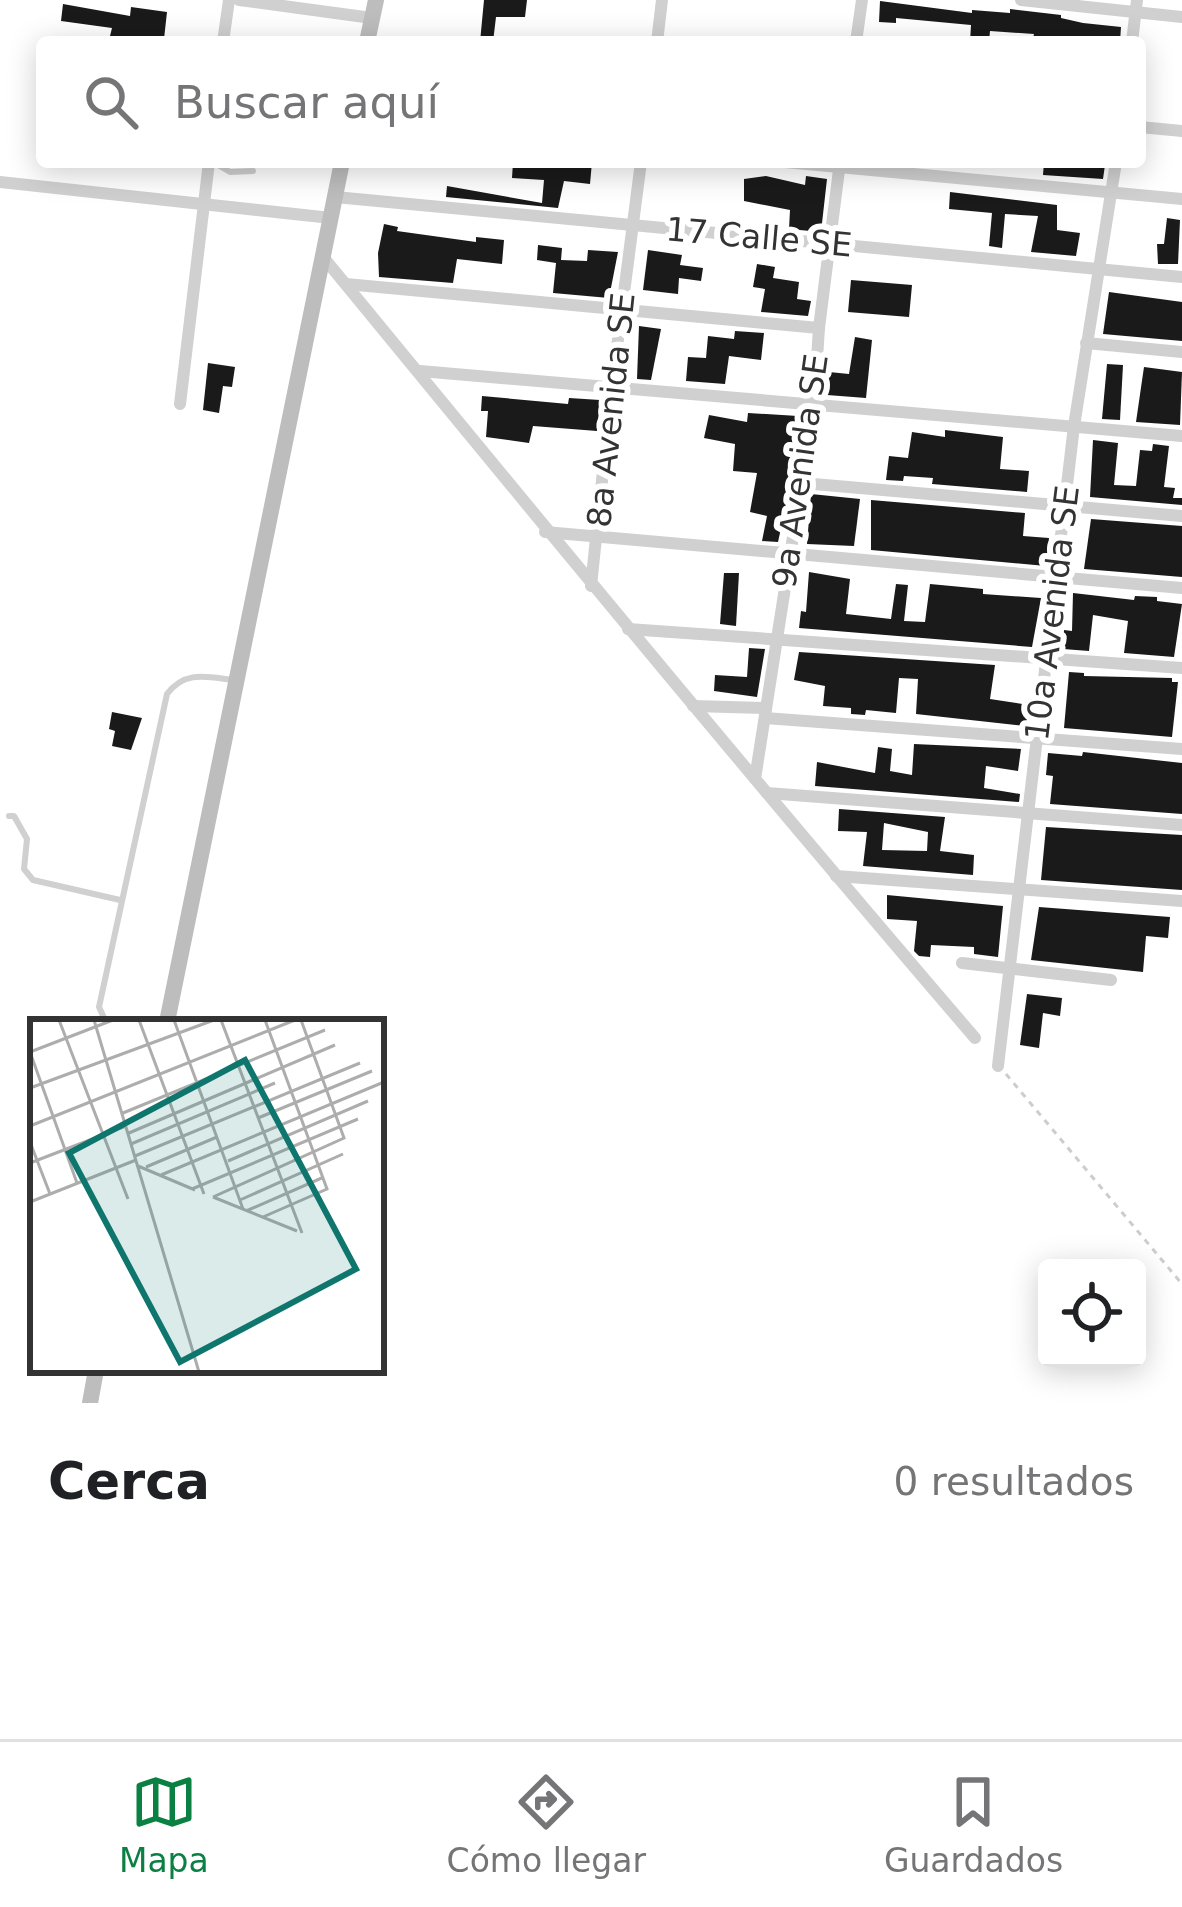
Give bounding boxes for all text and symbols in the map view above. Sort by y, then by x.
search box [36,36,1146,168]
icon: search [78,69,144,135]
text: Buscar aquí [174,76,439,129]
street label: 17 Calle SE [664,209,854,265]
street label: 8a Avenida SE [579,291,643,529]
street label: 9a Avenida SE [764,352,836,590]
street label: 10a Avenida SE [1017,483,1087,743]
inset map [30,1019,384,1373]
map controls [1038,1259,1146,1367]
button: locate [1038,1259,1146,1367]
text: Cerca [48,1452,210,1511]
text: 0 resultados [894,1459,1134,1504]
tab: Mapa [119,1769,209,1880]
tab: Cómo llegar [447,1769,646,1880]
tab: Guardados [884,1769,1063,1880]

